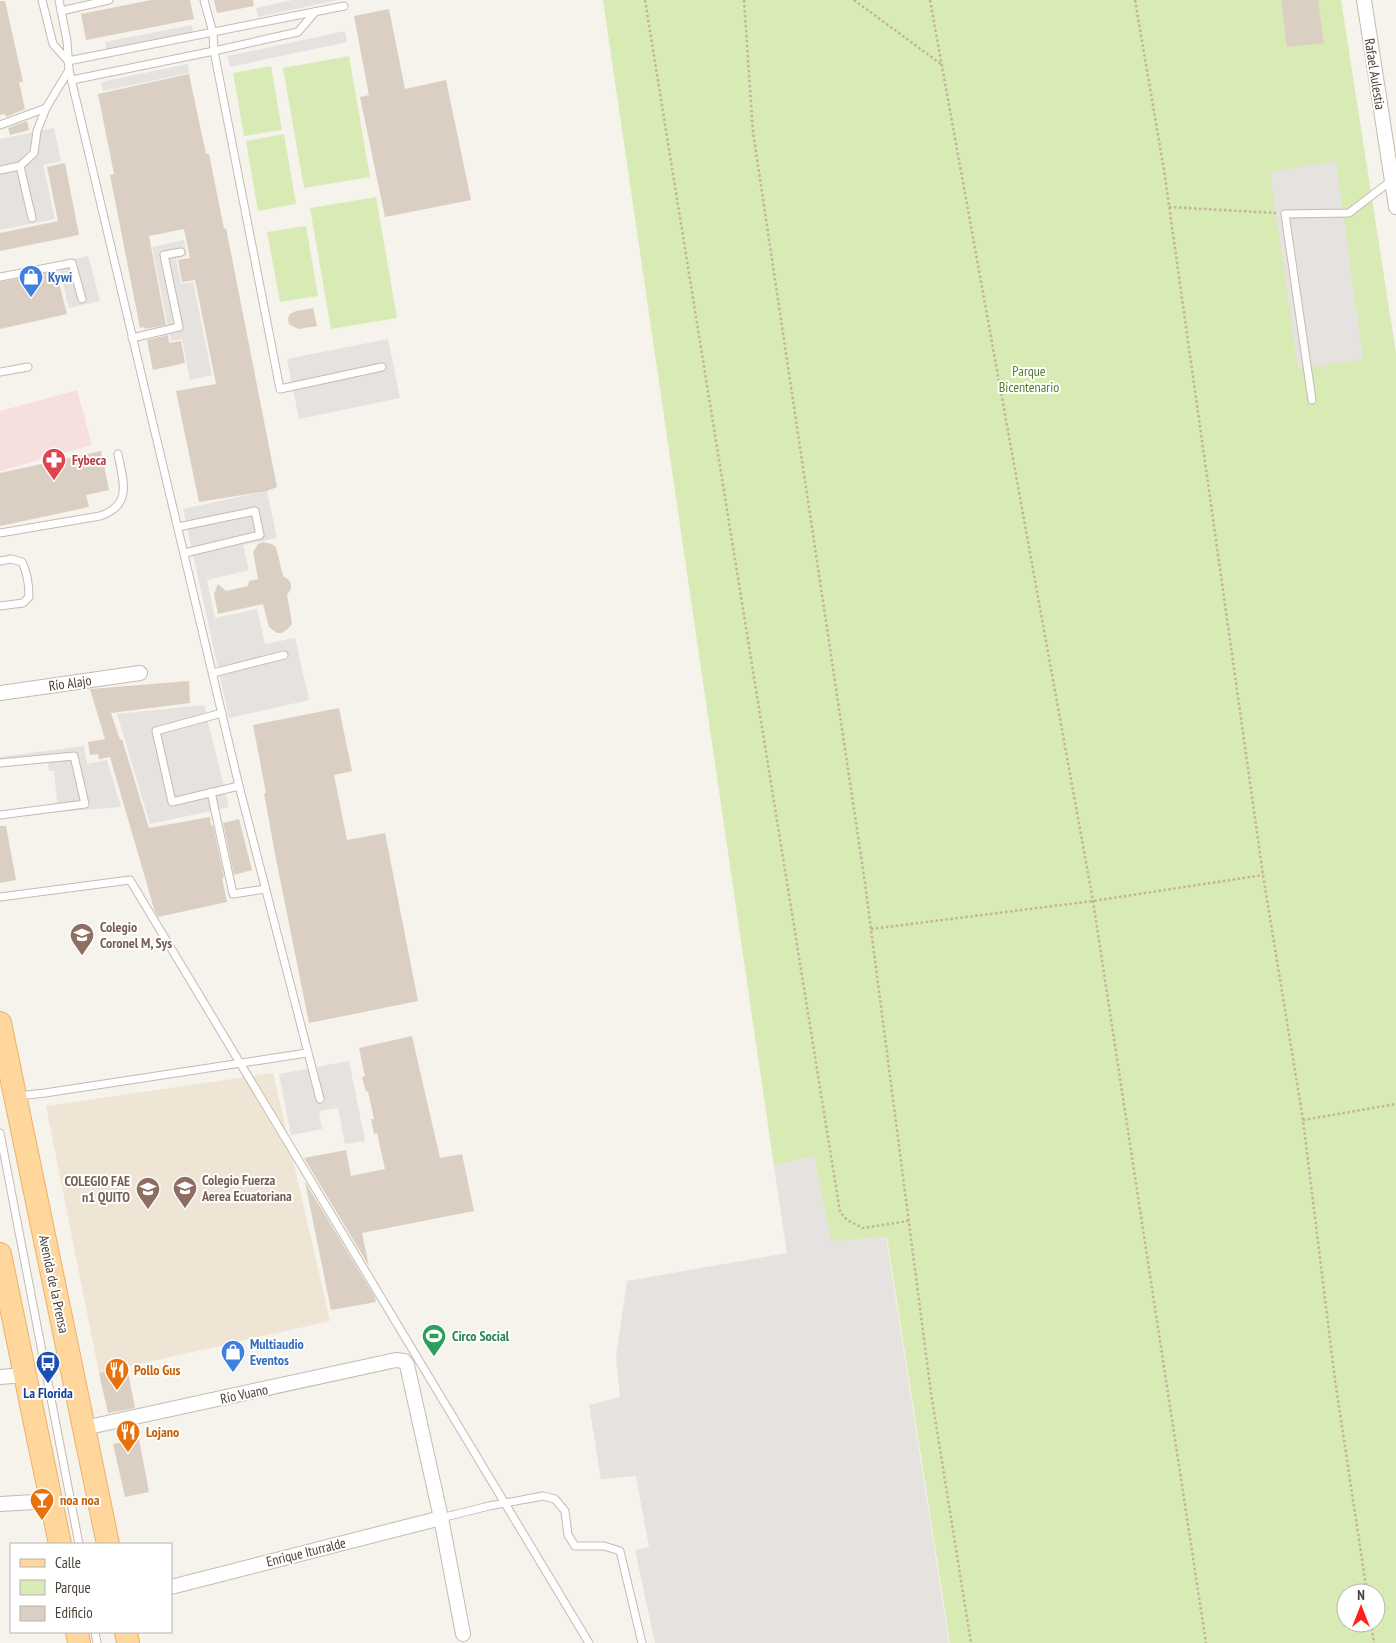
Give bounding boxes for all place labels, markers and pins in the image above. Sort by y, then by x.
shop icon: Kywi [18,264,44,298]
place label: Kywi [48,268,72,286]
pharmacy icon: Fybeca [41,447,67,481]
place label: Fybeca [72,451,107,469]
place label: Colegio Coronel M, Sys [100,918,172,952]
school or university icon: Colegio Coronel M, Sys [69,922,95,956]
place label: Colegio Fuerza Aerea Ecuatoriana [201,1171,292,1205]
place label: COLEGIO FAE n1 QUITO [65,1172,130,1206]
school or university icon: Colegio Fuerza Aerea Ecuatoriana [172,1175,198,1209]
school or university icon: COLEGIO FAE n1 QUITO [135,1176,161,1210]
sports icon: Circo Social [421,1323,447,1357]
place label: Circo Social [452,1327,510,1345]
place label: Multiaudio Eventos [250,1335,304,1369]
shop icon: Multiaudio Eventos [220,1339,246,1373]
bus stop icon: La Florida [35,1350,61,1384]
restaurant icon: Pollo Gus [104,1357,130,1391]
place label: Pollo Gus [134,1361,180,1379]
place label: La Florida [23,1384,73,1402]
restaurant icon: Lojano [115,1419,141,1453]
place label: Lojano [146,1423,179,1441]
bar icon: noa noa [29,1487,55,1521]
place label: noa noa [60,1491,100,1509]

